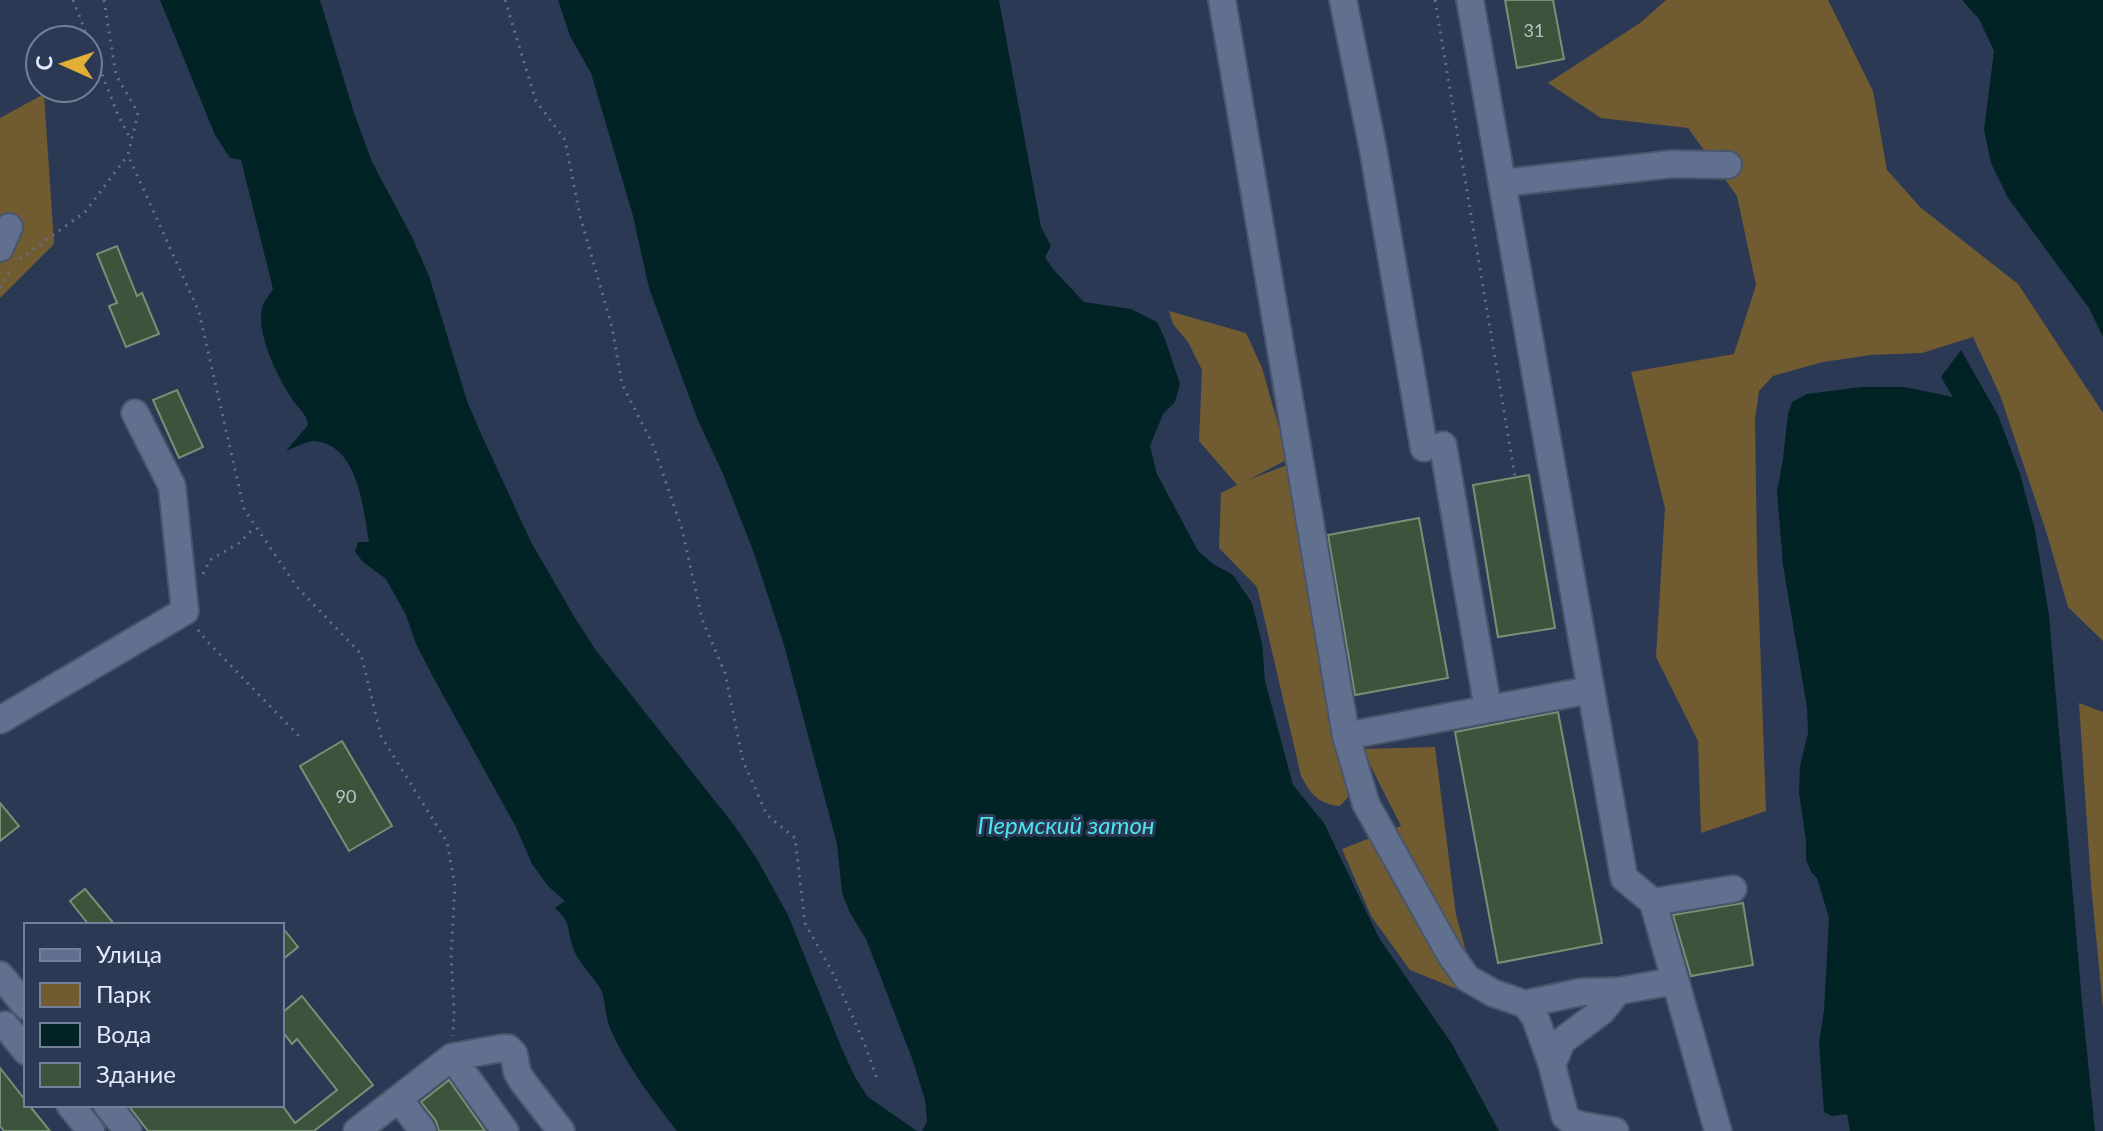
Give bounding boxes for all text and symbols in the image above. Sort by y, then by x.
house number: 31 [1524,19,1544,41]
north arrow [24,24,104,104]
text: С [30,55,57,71]
house number: 90 [336,785,356,807]
water label: Пермский затон [977,810,1155,839]
legend [24,923,284,1107]
text: Улица [96,939,162,968]
text: Парк [96,979,152,1008]
text: Вода [96,1019,151,1048]
text: Здание [96,1059,176,1088]

